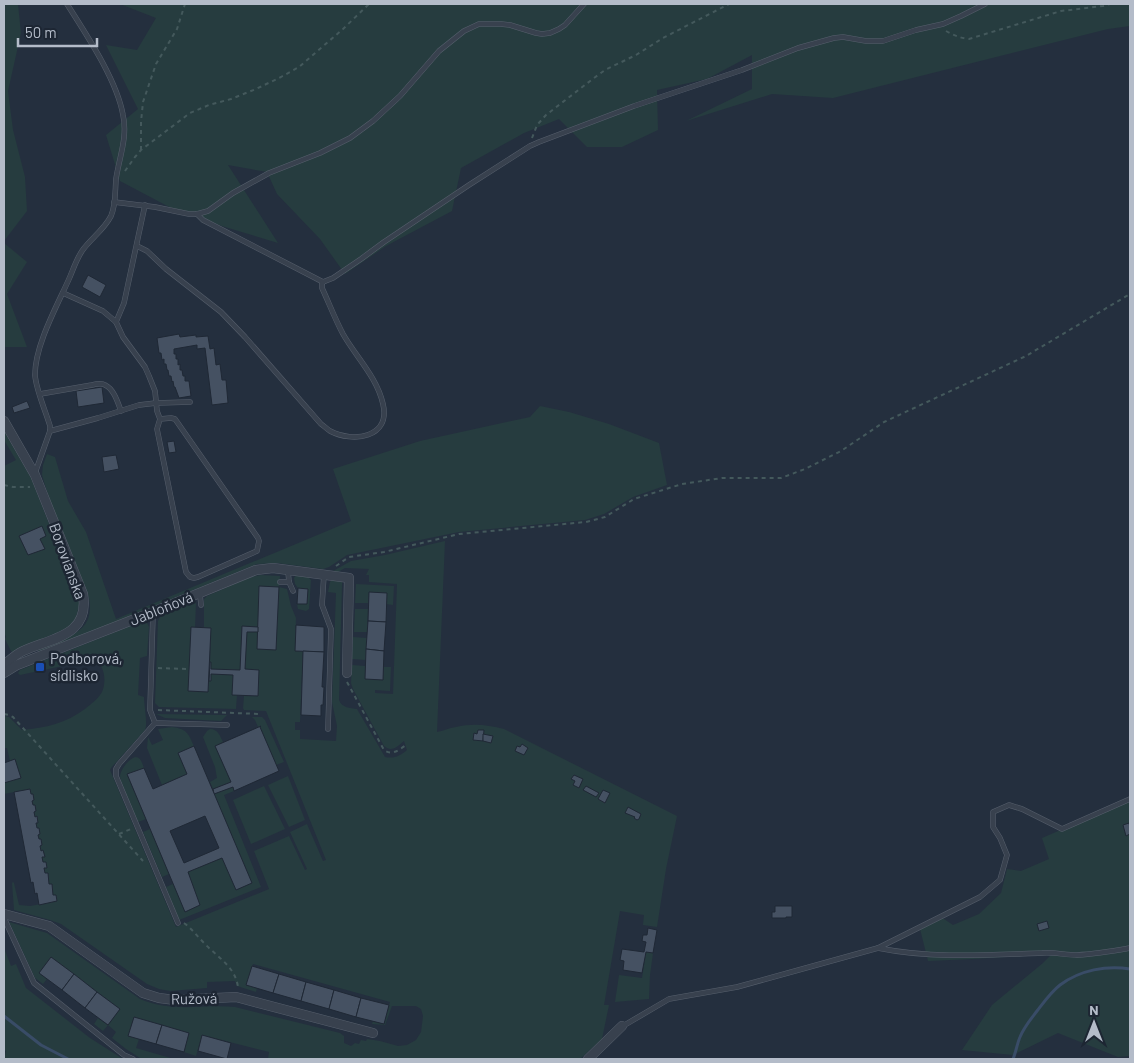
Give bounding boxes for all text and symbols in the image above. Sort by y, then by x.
scale bar [18,15,96,47]
text: 50 m [25,23,57,41]
street label: Borovianska [46,520,90,602]
street label: Jabloňová [127,587,195,629]
place label: Podborová, sídlisko [50,649,123,684]
marker: Podborová, sídlisko [34,661,46,673]
street label: Ružová [171,989,217,1007]
north arrow [1069,998,1119,1048]
text: N [1089,1001,1099,1018]

